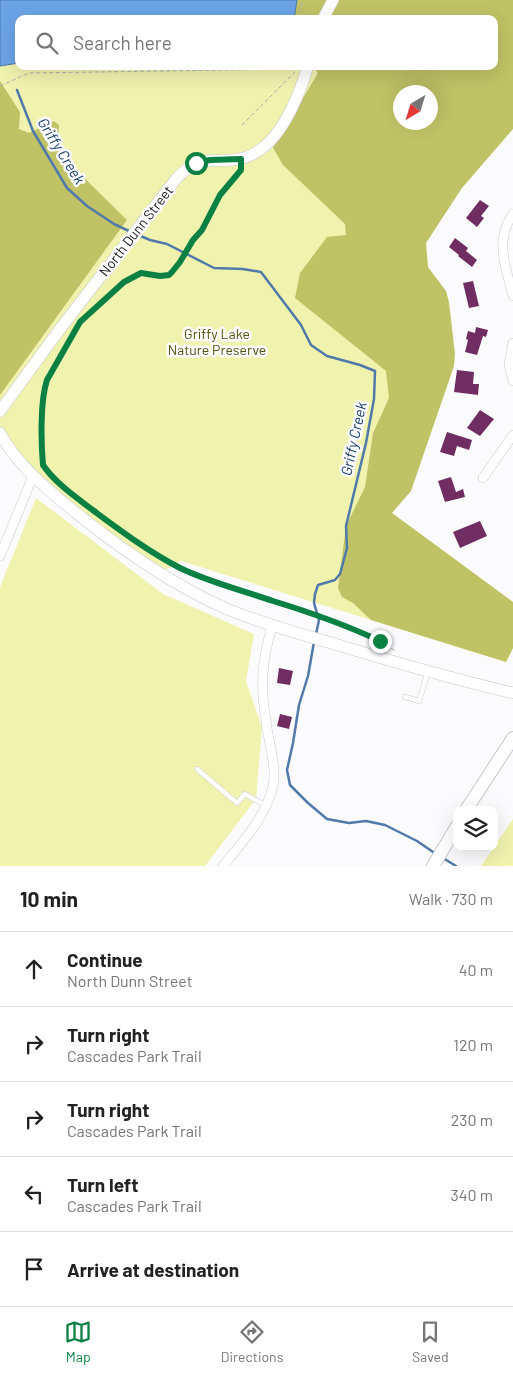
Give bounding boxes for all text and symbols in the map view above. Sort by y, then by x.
search box [15,15,498,70]
icon: search [33,29,61,57]
text: Search here [73,31,172,54]
north arrow [393,85,438,130]
water label: Griffy Creek [34,114,90,188]
route start [185,152,208,175]
street label: North Dunn Street [95,182,176,279]
park label: Griffy Lake Nature Preserve [168,325,266,358]
water label: Griffy Creek [336,400,370,477]
route end [369,630,392,653]
map controls [453,806,498,851]
button: layers [453,806,498,851]
text: 10 min [20,886,78,911]
text: Walk · 730 m [409,889,493,908]
text: Continue [67,948,143,971]
icon: ahead [20,955,48,983]
text: 40 m [459,960,493,979]
text: North Dunn Street [67,971,193,990]
text: Turn right [67,1023,149,1046]
icon: right [20,1030,48,1058]
text: 120 m [453,1035,493,1054]
text: Cascades Park Trail [67,1046,202,1065]
text: Turn right [67,1098,149,1121]
icon: right [20,1105,48,1133]
text: 230 m [451,1110,493,1129]
text: Cascades Park Trail [67,1121,202,1140]
text: Turn left [67,1173,138,1196]
icon: left [20,1180,48,1208]
text: 340 m [450,1185,493,1204]
text: Cascades Park Trail [67,1196,202,1215]
icon: arrive [20,1255,48,1283]
text: Arrive at destination [67,1258,239,1281]
tab: Map [64,1318,92,1365]
tab: Directions [221,1318,283,1365]
tab: Saved [412,1318,449,1365]

